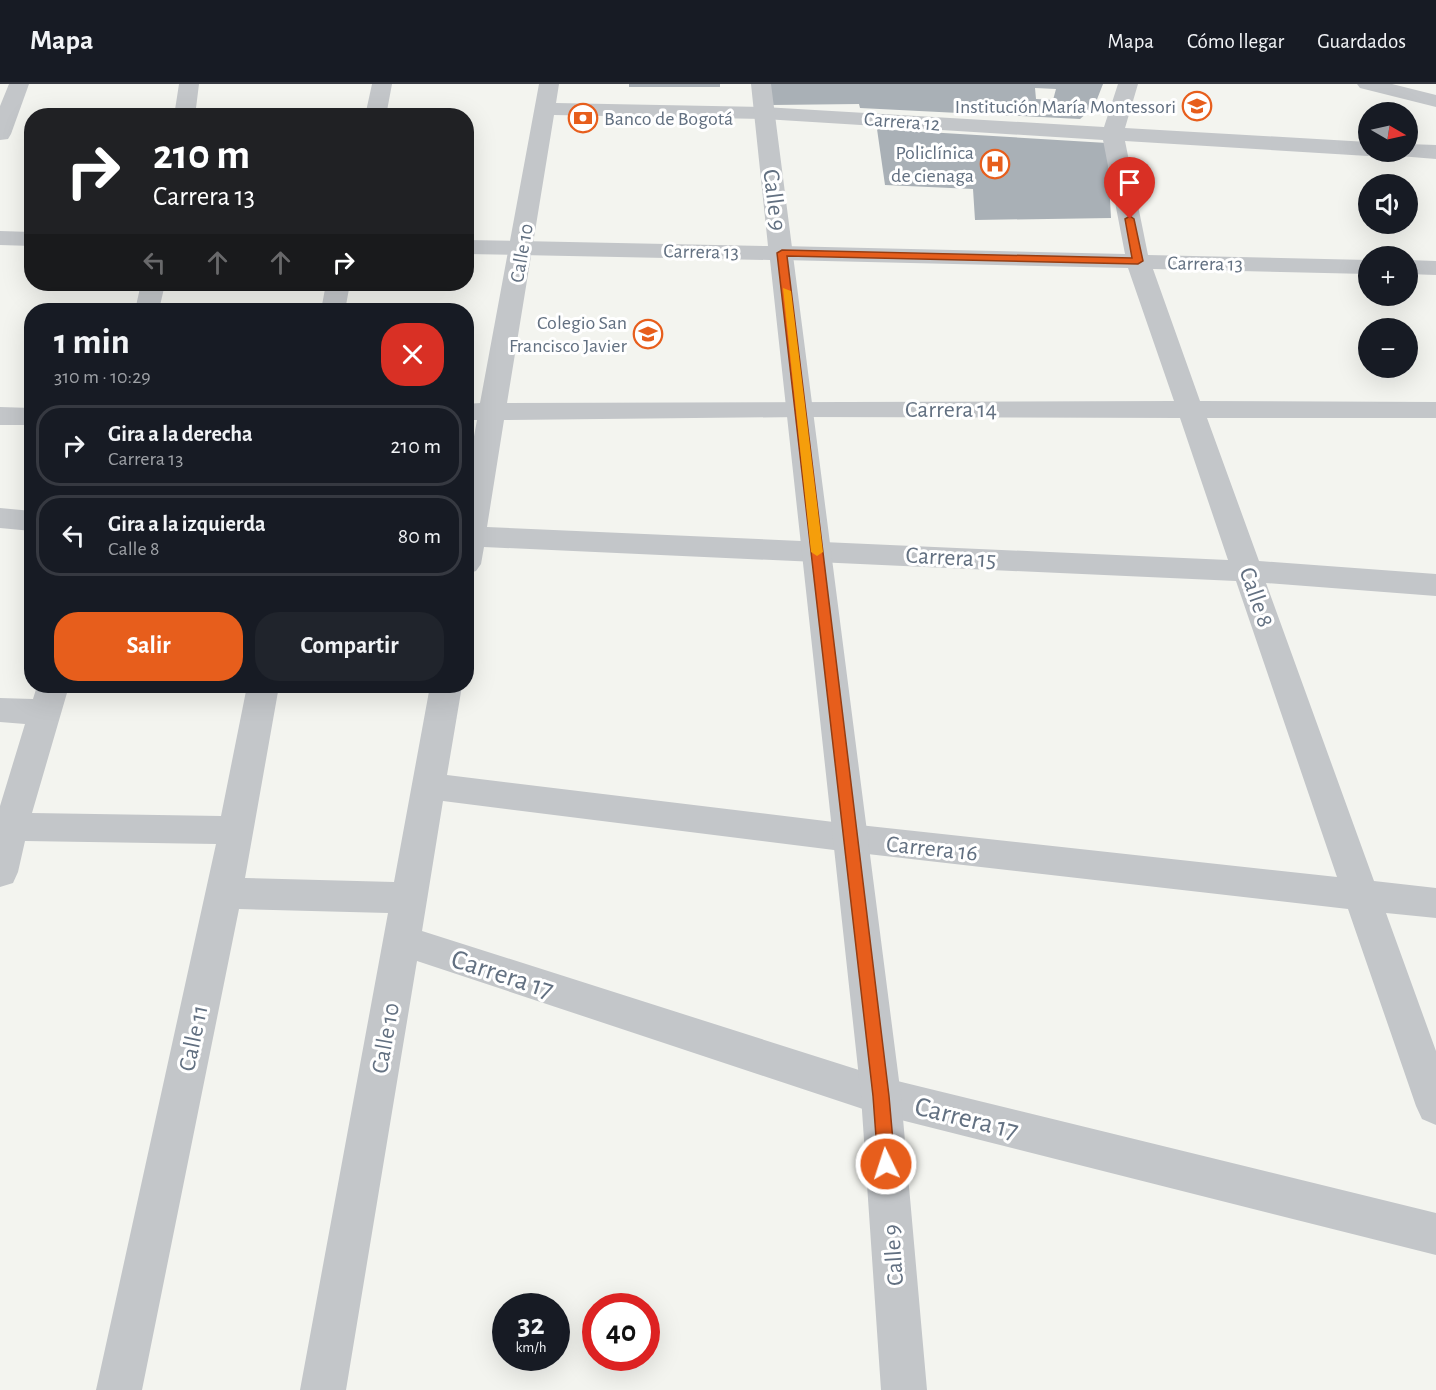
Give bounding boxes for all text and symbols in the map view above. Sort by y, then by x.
text: Mapa [30,27,93,55]
text: Mapa [1108,31,1154,52]
text: Cómo llegar [1187,31,1284,52]
text: Guardados [1317,31,1406,52]
school or university icon: Institución María Montessori [1181,90,1213,122]
place label: Institución María Montessori [955,97,1176,117]
bank icon: Banco de Bogotá [567,102,599,134]
north arrow [1358,102,1418,162]
map controls [1358,102,1418,378]
place label: Banco de Bogotá [604,109,733,129]
street label: Carrera 12 [863,109,941,135]
icon: right [54,132,132,210]
text: 210 m [153,134,250,176]
place label: Policlínica de cienaga [891,143,974,186]
hospital icon: Policlínica de cienaga [979,148,1011,180]
pin [1104,157,1155,219]
icon: arrive [1113,166,1146,199]
street label: Calle 9 [758,168,790,232]
button: sound [1358,174,1418,234]
text: Carrera 13 [153,183,255,210]
street label: Calle 10 [507,222,537,284]
street label: Carrera 13 [663,241,739,263]
icon: left [138,246,171,279]
icon: ahead [201,246,234,279]
icon: ahead [264,246,297,279]
icon: right [327,246,360,279]
button: + [1358,246,1418,306]
street label: Carrera 13 [1167,253,1243,275]
place label: Colegio San Francisco Javier [509,313,628,356]
school or university icon: Colegio San Francisco Javier [632,318,664,350]
button: − [1358,318,1418,378]
button: close [381,323,444,386]
text: 1 min [54,324,130,360]
text: 310 m · 10:29 [54,367,151,387]
street label: Carrera 14 [905,398,997,422]
text: Gira a la derecha [108,423,253,445]
icon: right [57,429,90,462]
text: 210 m [391,435,441,457]
text: Carrera 13 [108,449,183,469]
text: Gira a la izquierda [108,513,266,535]
icon: left [57,519,90,552]
text: 80 m [398,525,441,547]
text: Calle 8 [108,539,160,559]
street label: Carrera 15 [905,544,997,572]
street label: Calle 8 [1235,564,1277,630]
button: Salir [54,612,243,681]
button: Compartir [255,612,444,681]
street label: Carrera 16 [885,832,979,866]
street label: Carrera 17 [448,945,557,1005]
street label: Calle 10 [368,1001,404,1075]
street label: Calle 11 [175,1003,213,1073]
street label: Carrera 17 [912,1093,1021,1145]
position arrow [854,1132,918,1196]
street label: Calle 9 [880,1223,908,1287]
speed limit sign: 40 [582,1293,660,1371]
text: 32 [517,1310,545,1340]
text: km/h [516,1340,546,1355]

